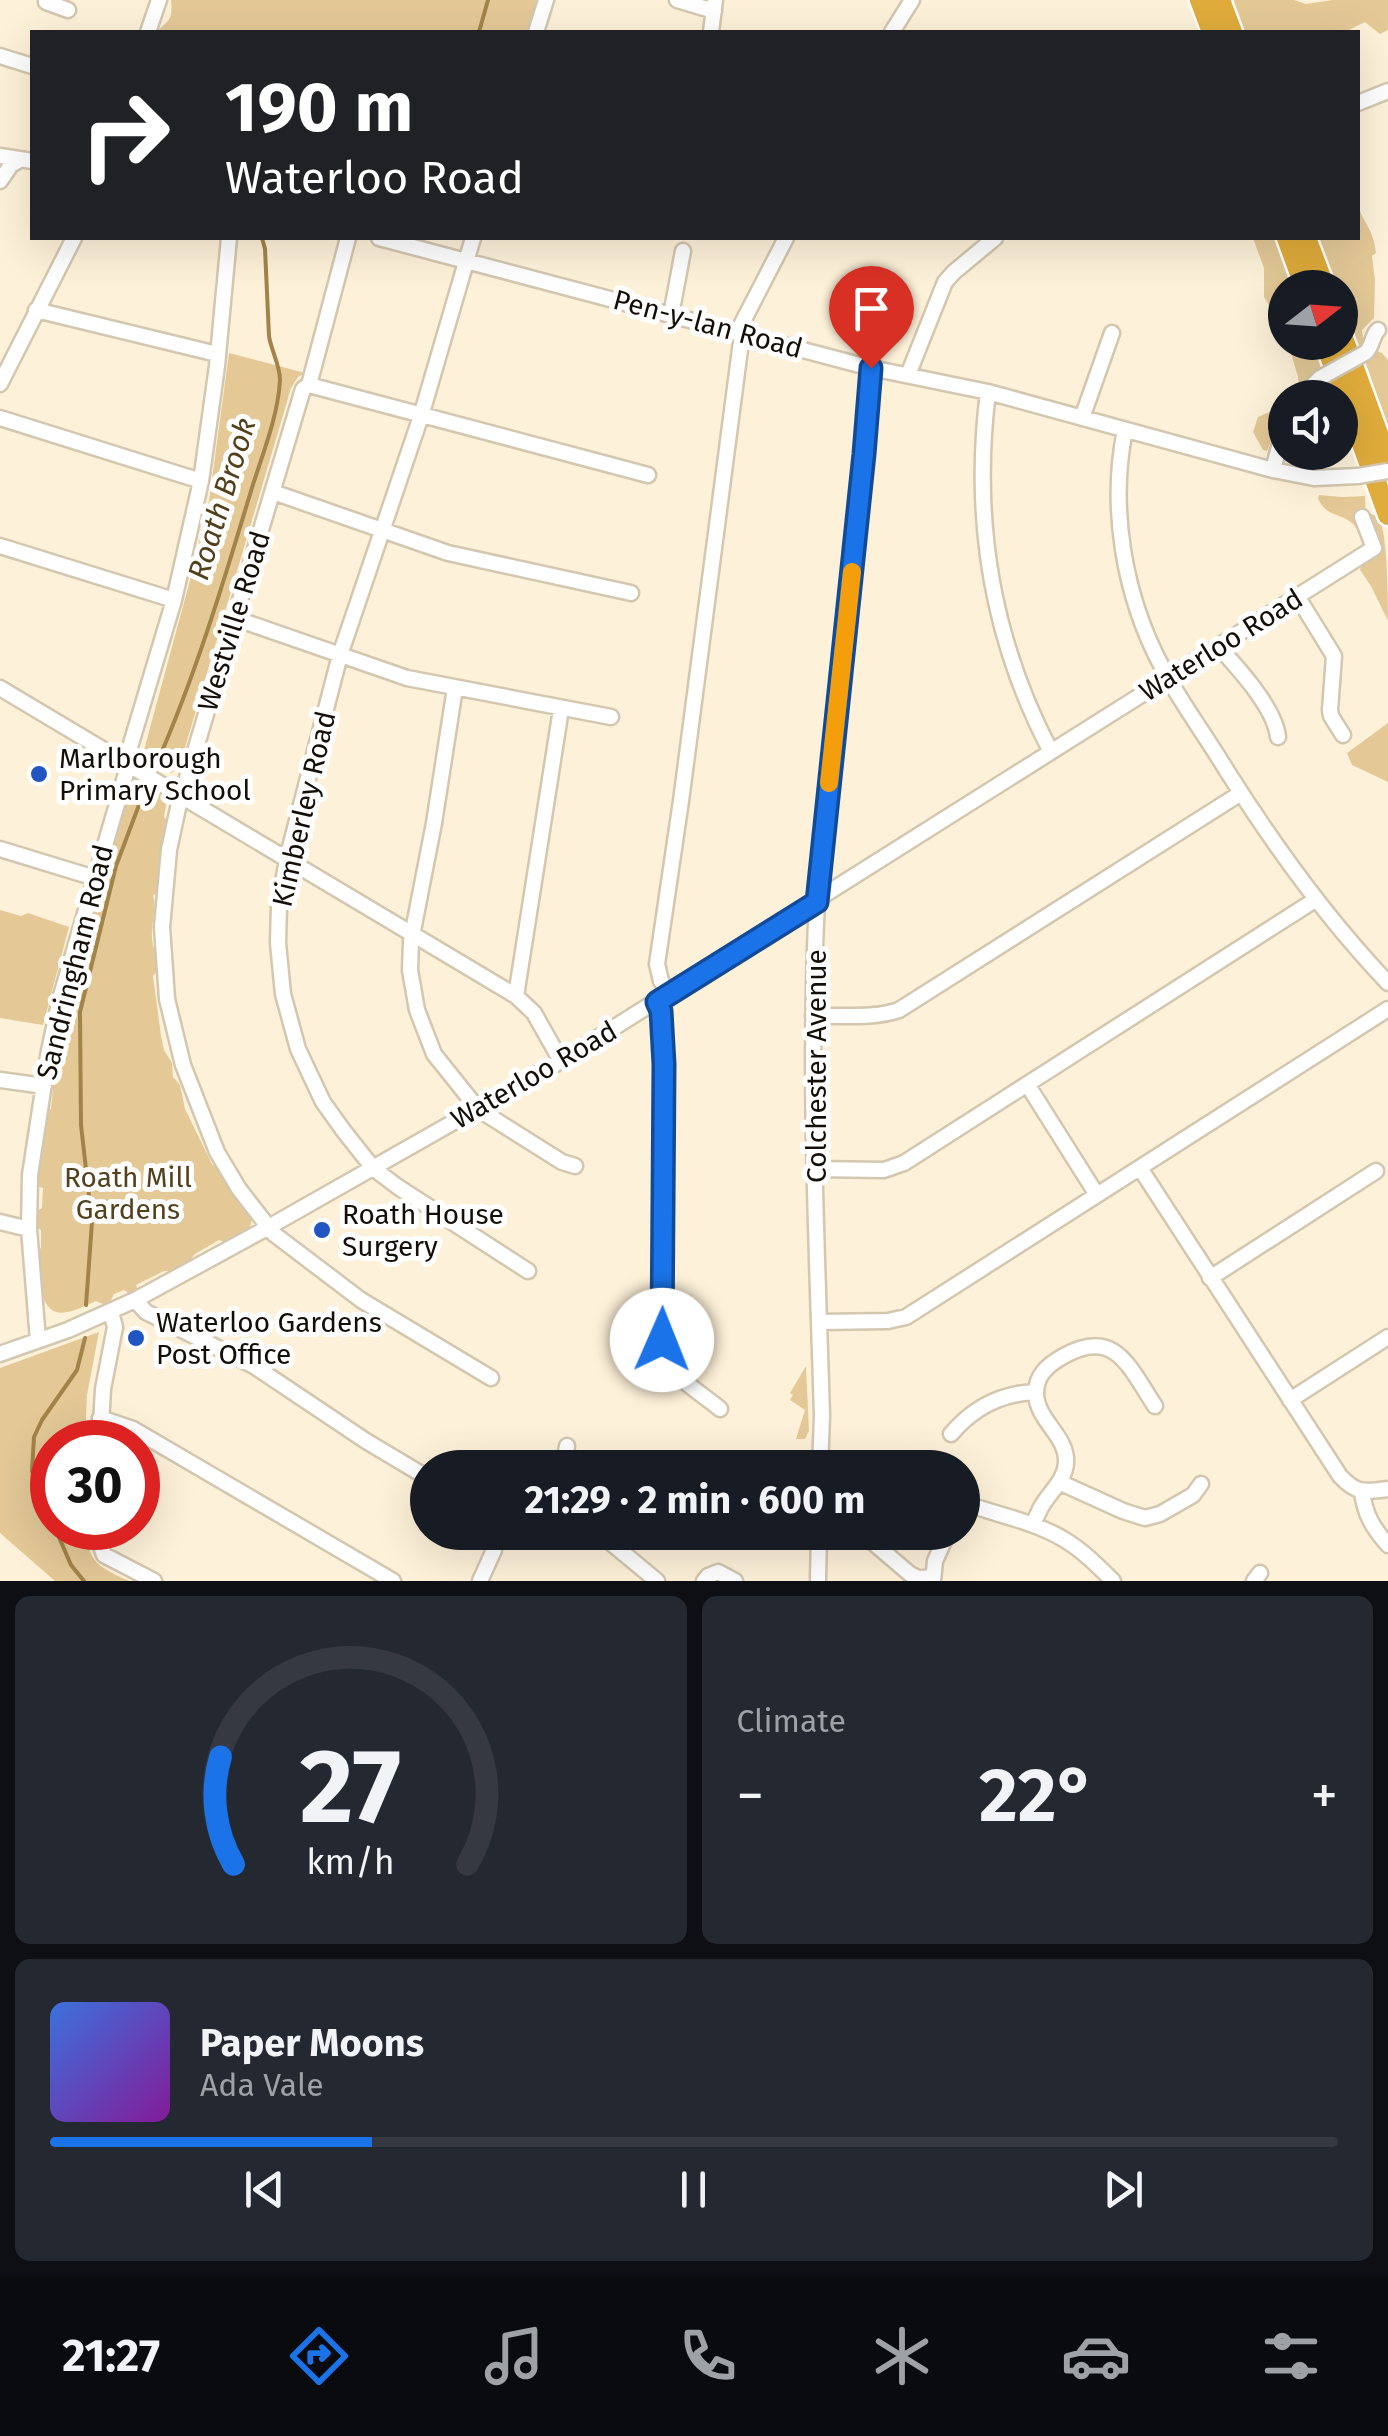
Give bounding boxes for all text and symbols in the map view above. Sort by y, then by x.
text: 190 m [225,66,413,150]
icon: right [60,70,190,200]
text: Waterloo Road [225,151,524,205]
pin [829,266,914,369]
north arrow [1268,270,1358,360]
map controls [1268,270,1358,470]
icon: arrive [844,281,899,336]
street label: Pen-y-lan Road [610,283,806,365]
button: sound [1268,380,1358,470]
water label: Roath Brook [180,414,264,584]
street label: Westville Road [191,527,277,715]
street label: Waterloo Road [1133,582,1309,708]
street label: Kimberley Road [265,708,343,910]
place label: Marlborough Primary School [59,742,251,807]
marker: Marlborough Primary School [28,763,50,785]
street label: Sandringham Road [30,841,120,1083]
street label: Colchester Avenue [800,949,833,1183]
street label: Waterloo Road [445,1014,623,1136]
park label: Roath Mill Gardens [64,1161,192,1226]
place label: Roath House Surgery [342,1198,504,1263]
marker: Roath House Surgery [311,1219,333,1241]
position arrow [610,1288,714,1392]
place label: Waterloo Gardens Post Office [156,1306,382,1371]
marker: Waterloo Gardens Post Office [125,1327,147,1349]
speed limit sign: 30 [30,1420,160,1550]
text: 21:29 · 2 min · 600 m [525,1477,865,1523]
text: Climate [737,1702,846,1740]
text: 27 [300,1725,401,1850]
text: 22° [979,1751,1096,1841]
text: − [737,1763,764,1829]
text: + [1311,1763,1338,1829]
text: km/h [307,1841,395,1883]
text: Paper Moons [200,2020,424,2066]
text: Ada Vale [200,2066,324,2104]
icon: previous [237,2162,292,2217]
icon: pause [666,2162,721,2217]
icon: next [1096,2162,1151,2217]
icon: directions [284,2321,354,2391]
icon: music [479,2321,549,2391]
icon: phone [673,2321,743,2391]
icon: climate [867,2321,937,2391]
icon: car [1061,2321,1131,2391]
icon: filters [1256,2321,1326,2391]
text: 21:27 [62,2329,160,2383]

